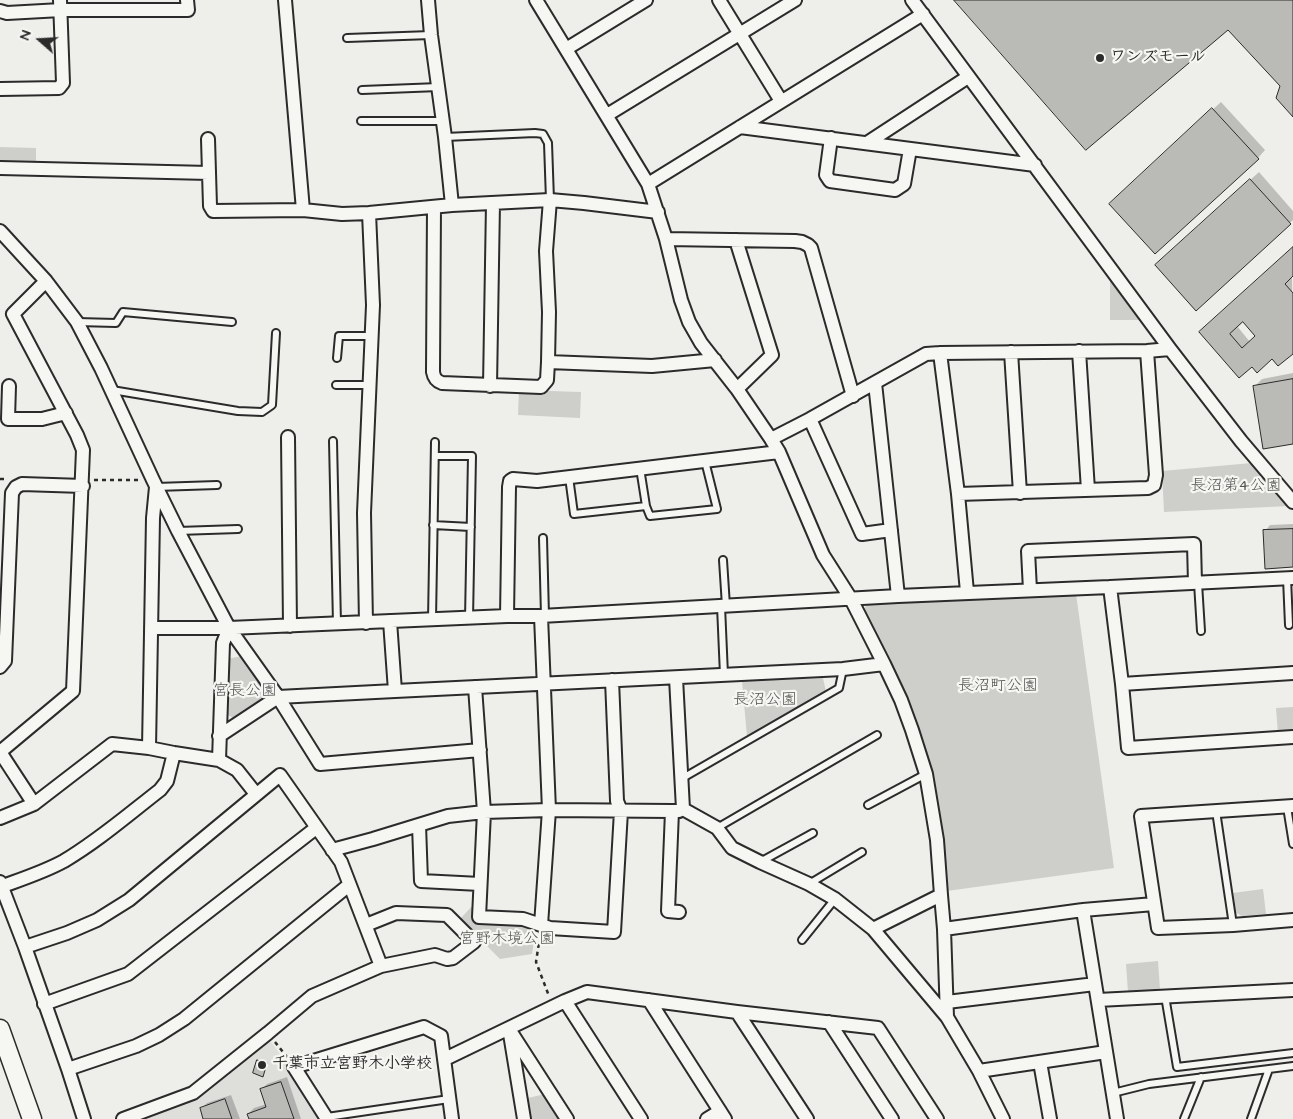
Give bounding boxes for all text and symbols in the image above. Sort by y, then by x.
north arrow [15,15,65,65]
text: N [15,28,37,43]
place label: ワンズモール [1110,48,1206,68]
marker: ワンズモール [1094,52,1106,64]
park label: 長沼第4公園 [1191,477,1281,497]
park label: 長沼町公園 [958,677,1038,697]
park label: 宮長公園 [213,682,277,702]
park label: 長沼公園 [733,691,797,711]
park label: 宮野木境公園 [459,930,555,950]
place label: 千葉市立宮野木小学校 [272,1055,432,1075]
marker: 千葉市立宮野木小学校 [256,1059,268,1071]

